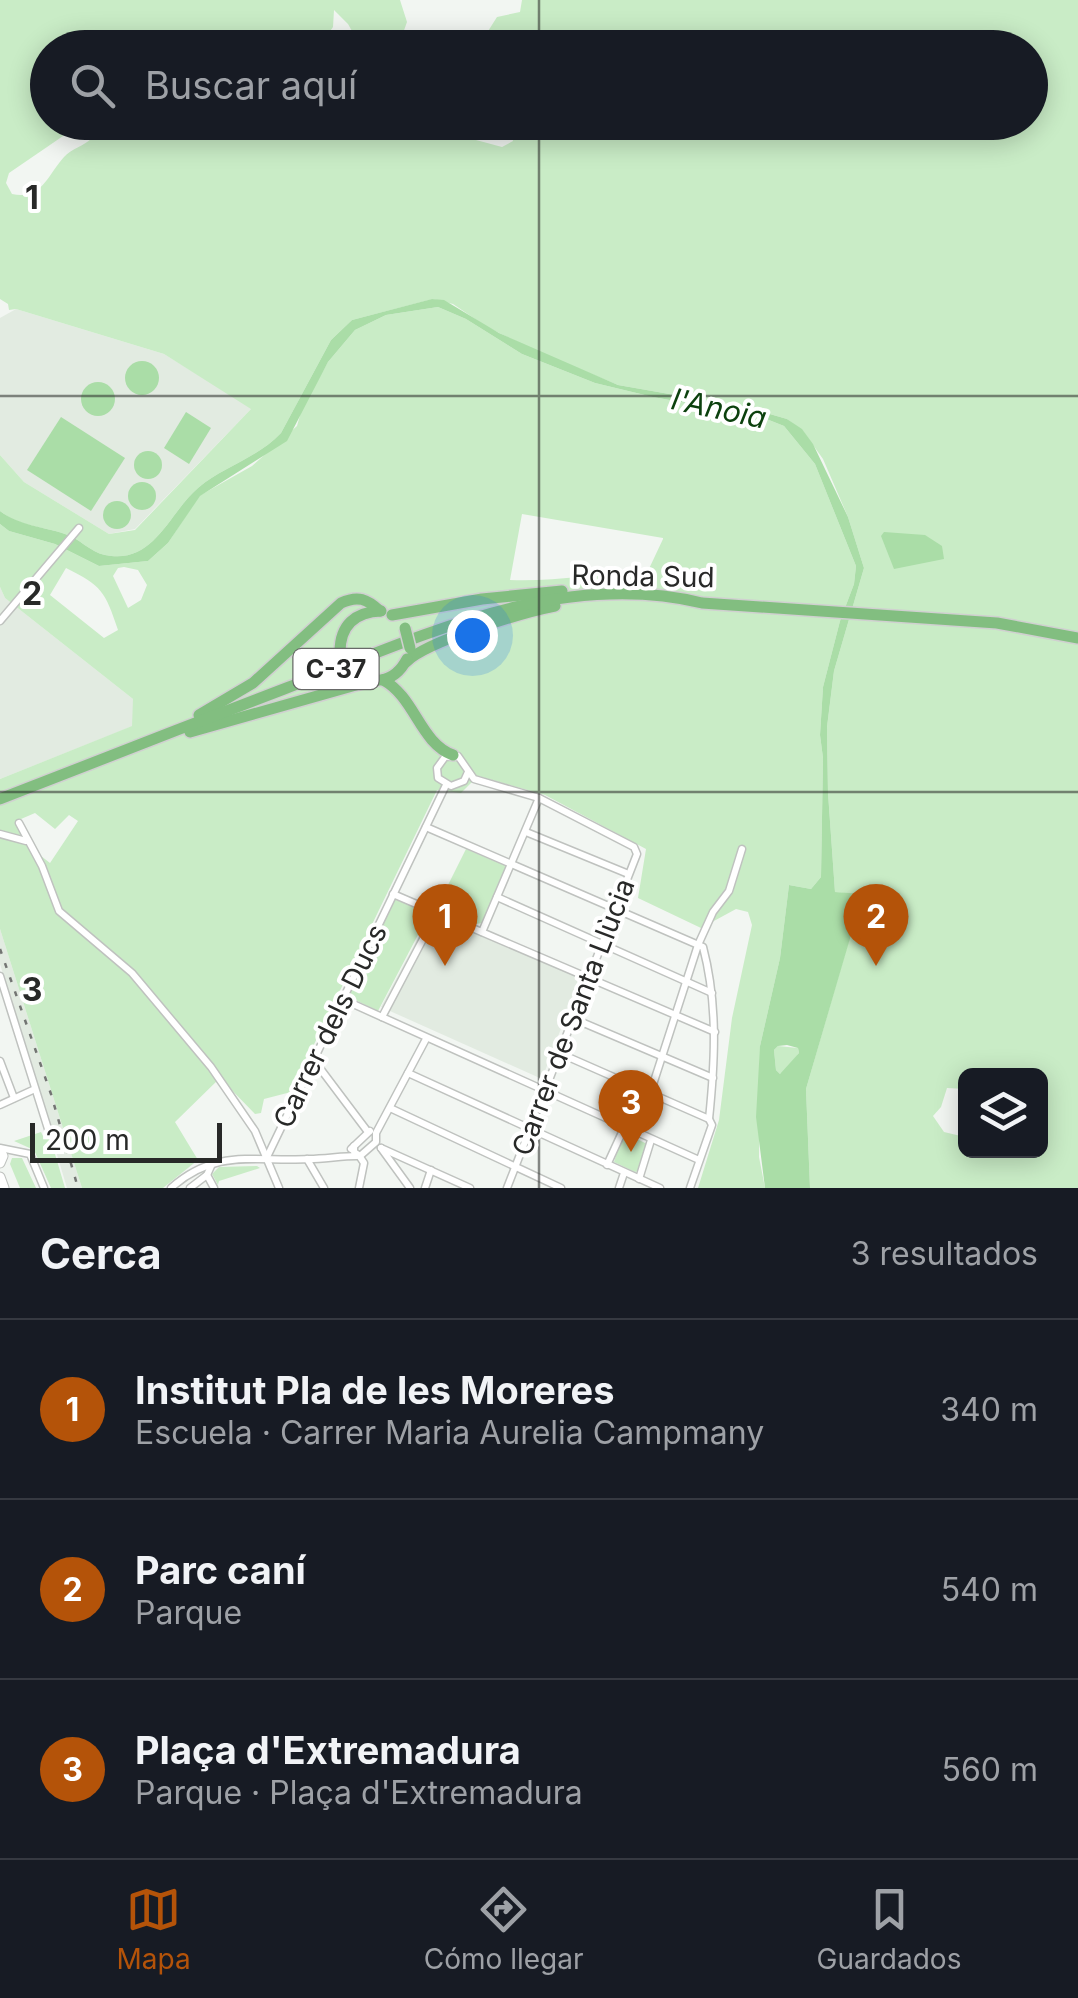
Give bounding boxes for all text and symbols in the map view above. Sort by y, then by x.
search box [30,30,1048,140]
icon: search [65,58,120,113]
text: Buscar aquí [145,62,357,108]
text: 1 [25,178,39,217]
water label: l'Anoia [668,380,770,436]
street label: Ronda Sud [571,558,715,594]
text: 2 [22,574,42,613]
your location [447,610,498,661]
road number: C-37 [294,649,378,689]
street label: Carrer de Santa Llùcia [504,874,642,1160]
pin: 1 [412,884,478,966]
pin: 2 [844,884,908,966]
street label: Carrer dels Ducs [266,919,394,1133]
text: 3 [22,970,42,1009]
map controls [958,1068,1048,1158]
button: layers [958,1068,1048,1158]
pin: 3 [598,1070,664,1152]
scale bar [30,1118,222,1162]
text: 200 m [45,1123,130,1157]
text: Cerca [40,1228,162,1279]
text: 3 resultados [851,1234,1038,1273]
text: Institut Pla de les Moreres [135,1367,614,1413]
text: 1 [66,1390,79,1429]
text: 340 m [940,1390,1038,1429]
text: Escuela · Carrer Maria Aurelia Campmany [135,1413,764,1452]
text: Parc caní [135,1547,306,1593]
text: 2 [62,1570,83,1609]
text: 540 m [941,1570,1038,1609]
text: Parque [135,1593,242,1632]
text: Plaça d'Extremadura [135,1727,521,1773]
text: 3 [62,1750,83,1789]
text: 560 m [941,1750,1038,1789]
text: Parque · Plaça d'Extremadura [135,1773,583,1812]
tab: Mapa [117,1882,191,1976]
tab: Cómo llegar [424,1882,584,1976]
tab: Guardados [817,1882,961,1976]

